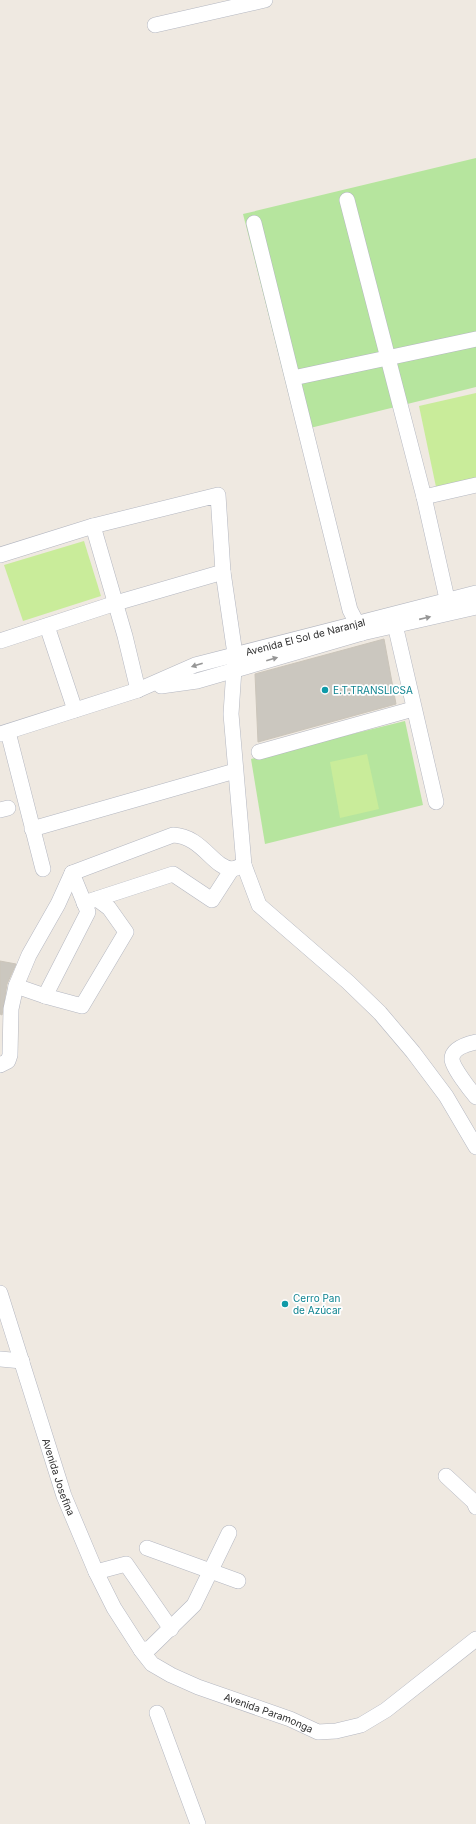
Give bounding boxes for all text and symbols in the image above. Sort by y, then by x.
one-way arrow [418,614,431,620]
street label: Avenida El Sol de Naranjal [244,616,366,658]
one-way arrow [266,656,278,662]
one-way arrow [191,662,203,668]
place label: E.T.TRANSLICSA [333,684,413,696]
marker: E.T.TRANSLICSA [320,685,330,695]
place label: Cerro Pan de Azúcar [293,1292,342,1316]
marker: Cerro Pan de Azúcar [280,1299,290,1309]
street label: Avenida Josefina [40,1437,78,1517]
street label: Avenida Paramonga [223,1691,315,1735]

